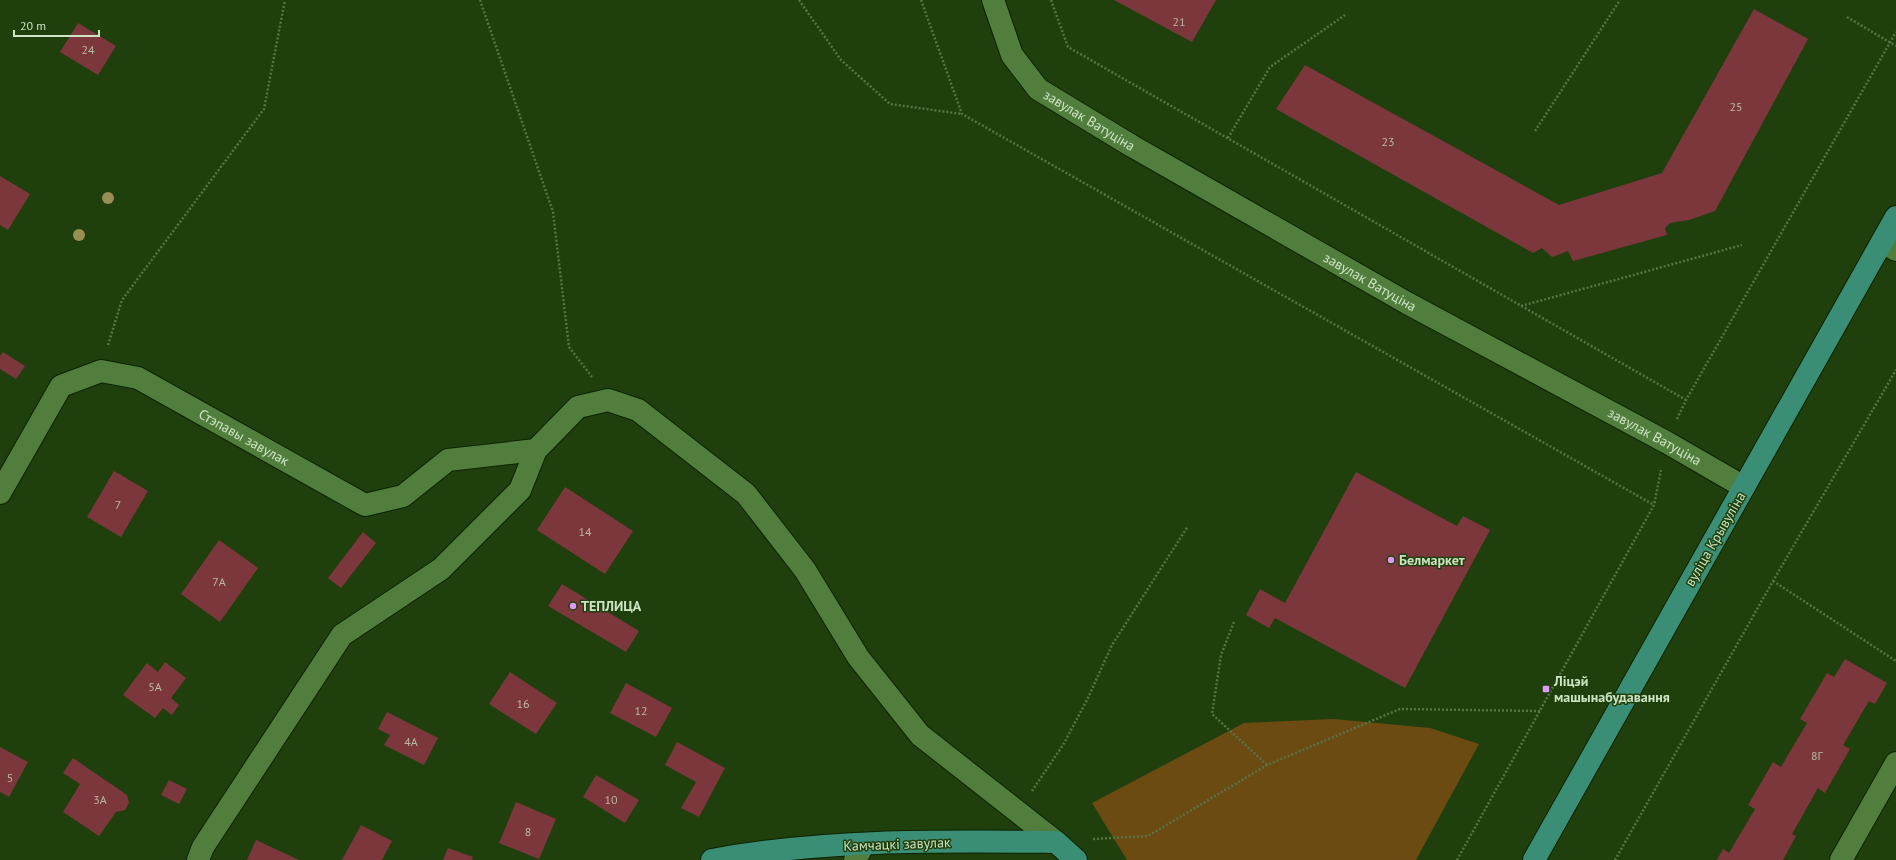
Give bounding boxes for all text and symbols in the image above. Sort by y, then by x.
scale bar [14,12,99,38]
house number: 21 [1172,14,1186,29]
text: 20 m [20,18,46,33]
house number: 24 [81,42,95,57]
street label: завулак Ватуціна [1040,85,1139,155]
house number: 25 [1729,99,1743,114]
house number: 23 [1381,134,1395,149]
street label: завулак Ватуціна [1320,248,1420,315]
street label: завулак Ватуціна [1605,404,1705,470]
street label: Стэпавы завулак [196,405,293,470]
street label: вуліца Крывуліна [1681,488,1749,590]
house number: 7 [115,497,121,512]
house number: 14 [578,524,592,539]
place label: Белмаркет [1399,551,1465,569]
marker: Белмаркет [1386,555,1396,565]
house number: 7А [212,574,226,589]
place label: ТЕПЛИЦА [581,597,642,615]
marker: ТЕПЛИЦА [568,601,578,611]
place label: Ліцэй машынабудавання [1553,672,1670,706]
house number: 5А [148,679,162,694]
marker: Ліцэй машынабудавання [1541,684,1551,694]
house number: 16 [516,696,530,711]
house number: 12 [634,703,648,718]
house number: 4А [404,734,418,749]
house number: 8Г [1811,748,1824,763]
house number: 5 [7,770,13,785]
house number: 3А [93,792,107,807]
house number: 10 [604,792,618,807]
house number: 8 [525,824,531,839]
street label: Камчацкі завулак [843,833,951,855]

